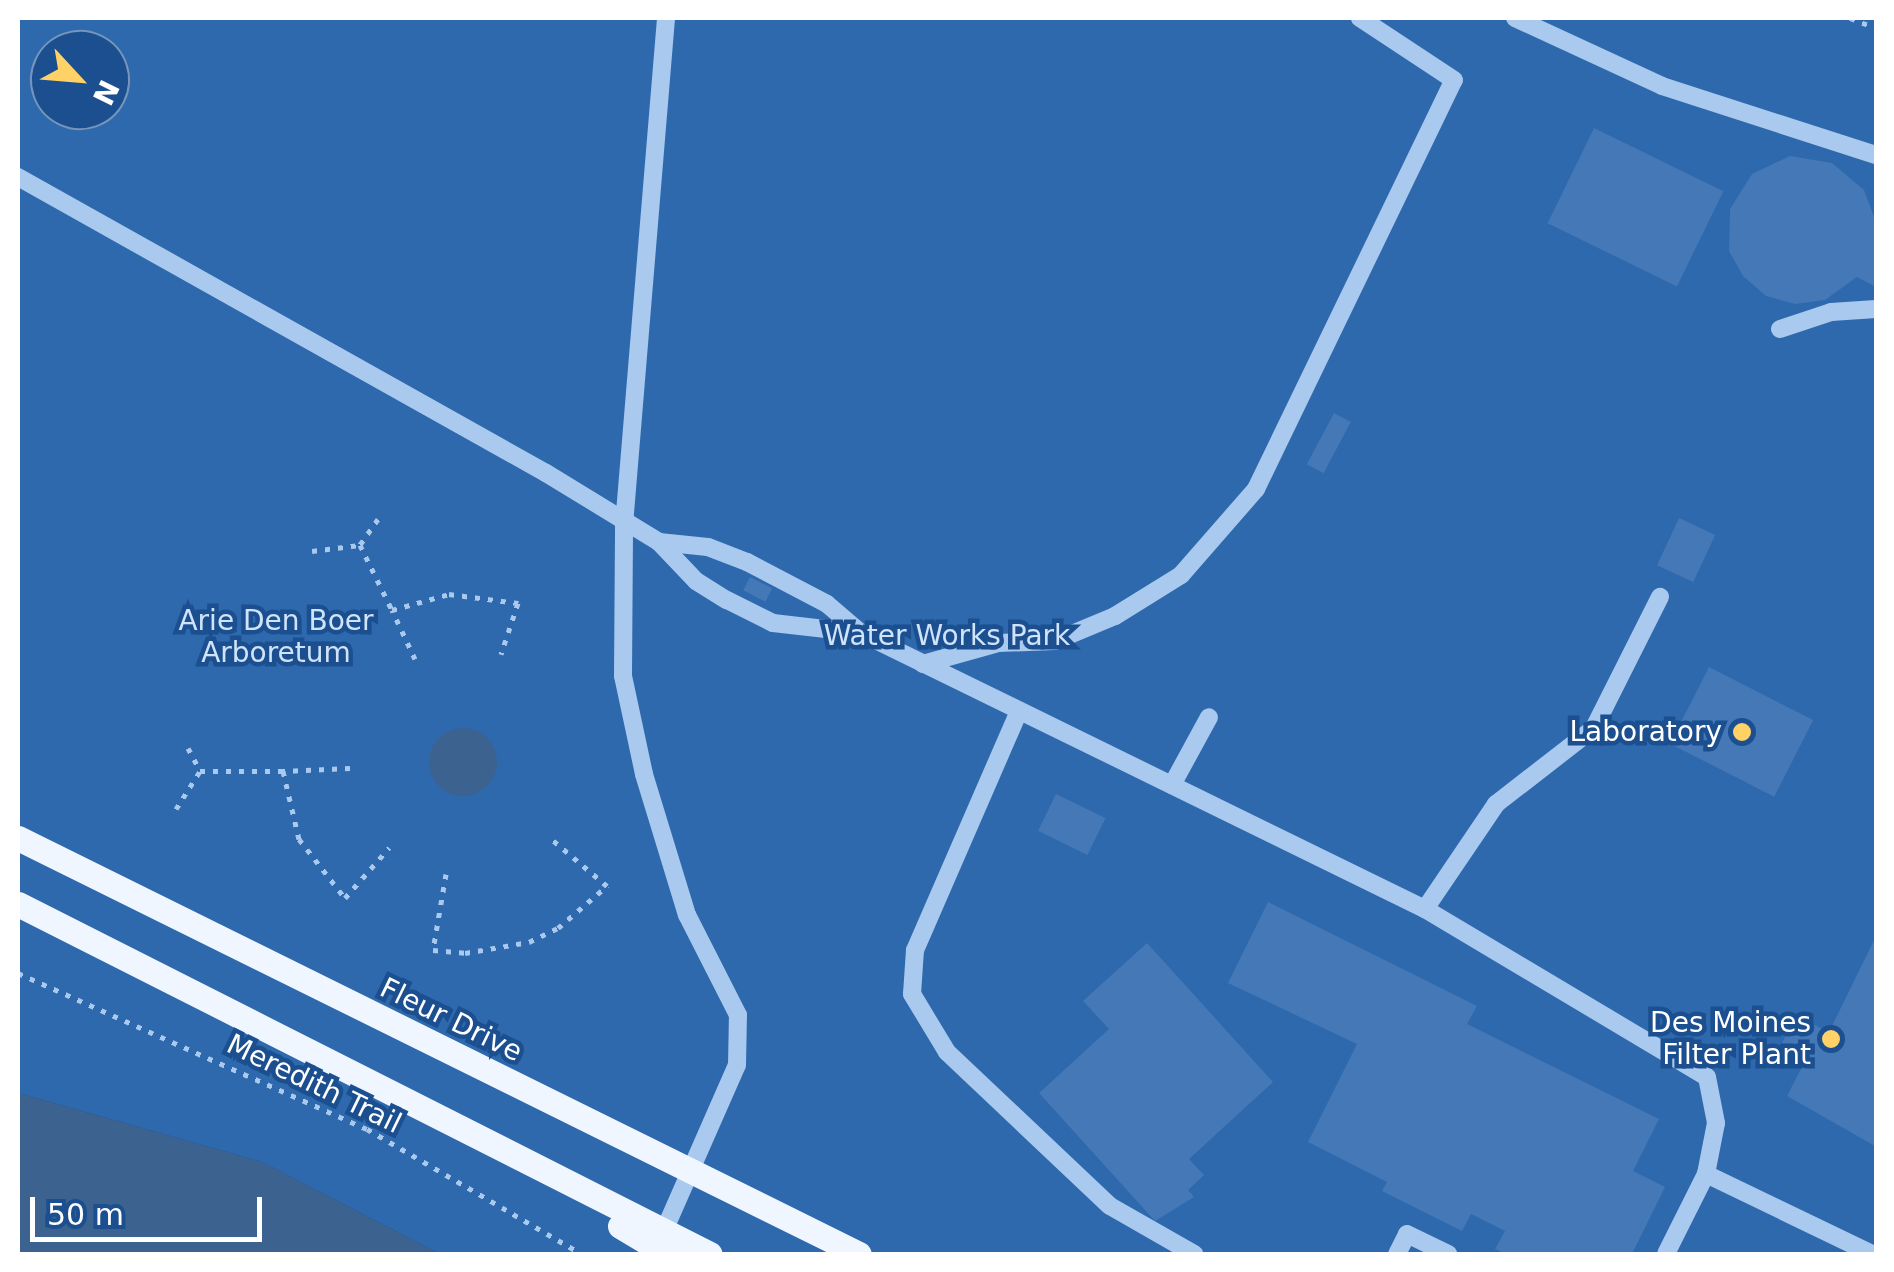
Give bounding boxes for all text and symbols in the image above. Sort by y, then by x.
north arrow [30,30,130,130]
text: N [86,75,126,110]
park label: Arie Den Boer Arboretum [178,604,374,670]
park label: Water Works Park [824,619,1070,653]
place label: Laboratory [1569,715,1722,749]
marker: Laboratory [1731,721,1753,743]
street label: Fleur Drive [374,971,528,1069]
place label: Des Moines Filter Plant [1650,1006,1811,1072]
street label: Meredith Trail [221,1027,407,1141]
marker: Des Moines Filter Plant [1820,1028,1842,1050]
scale bar [35,1177,268,1239]
text: 50 m [47,1197,124,1232]

